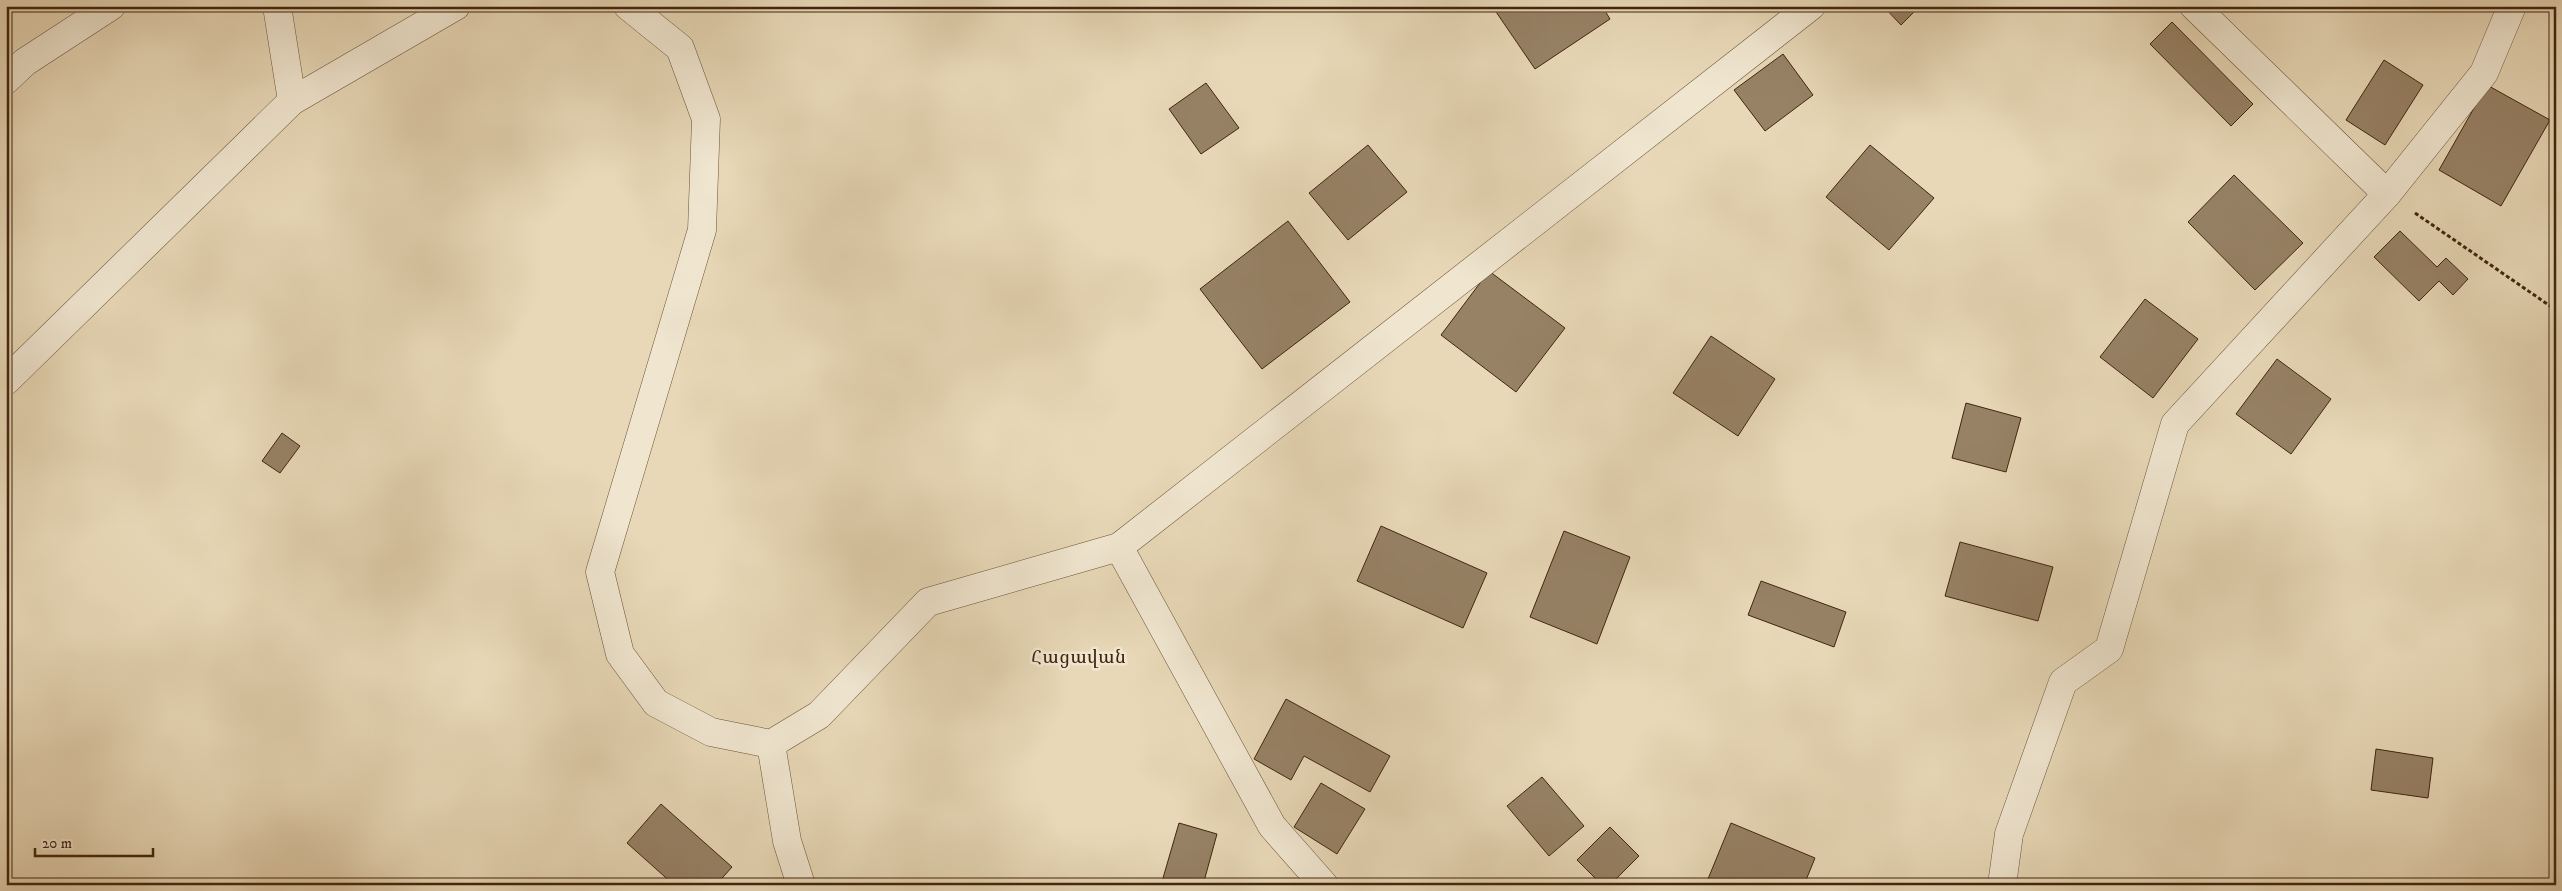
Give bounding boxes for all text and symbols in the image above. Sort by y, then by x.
district label: Հացավան [1031,647,1127,669]
scale bar [35,826,152,858]
text: 20 m [42,834,72,853]

